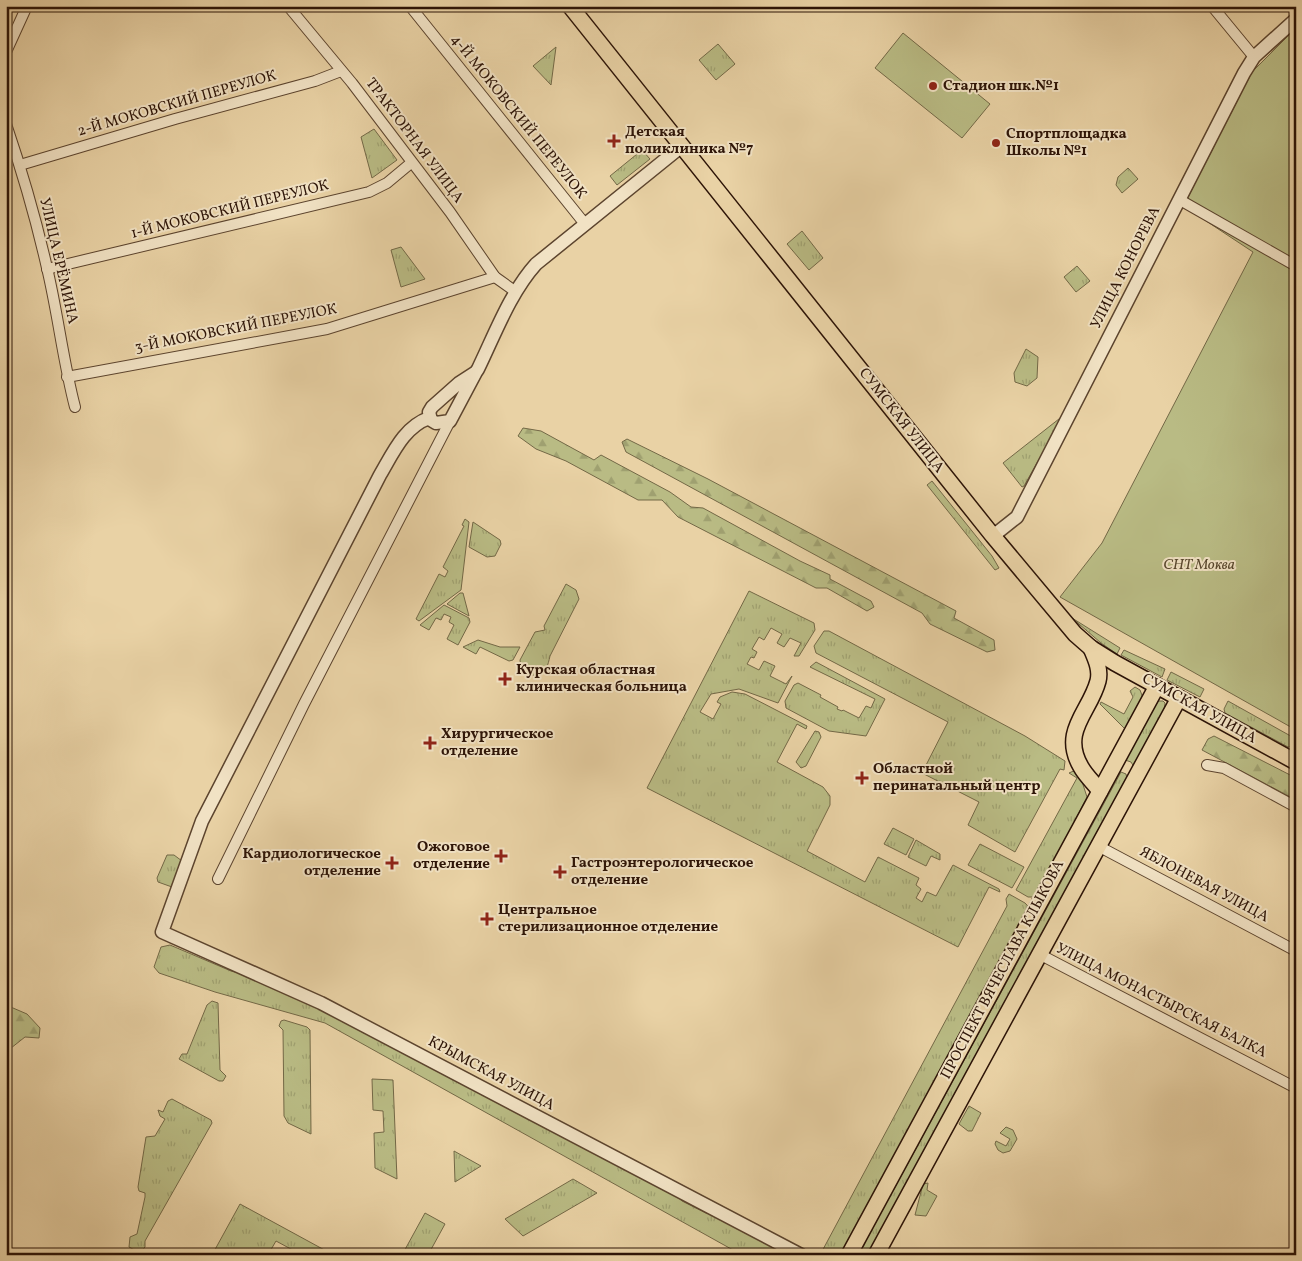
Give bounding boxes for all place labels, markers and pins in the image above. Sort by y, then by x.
place label: Стадион шк.№1 [943,76,1059,97]
marker: Стадион шк.№1 [927,80,939,92]
place label: Детская поликлиника №7 [625,122,753,160]
place label: Спортплощадка Школы №1 [1006,124,1127,162]
marker: Детская поликлиника №7 [607,134,621,148]
marker: Спортплощадка Школы №1 [990,137,1002,149]
place label: Курская областная клиническая больница [516,660,687,698]
marker: Курская областная клиническая больница [498,672,512,686]
place label: Хирургическое отделение [441,724,554,762]
marker: Хирургическое отделение [423,736,437,750]
place label: Областной перинатальный центр [873,759,1041,797]
marker: Областной перинатальный центр [855,771,869,785]
place label: Ожоговое отделение [413,837,490,875]
place label: Кардиологическое отделение [243,844,381,882]
marker: Ожоговое отделение [494,849,508,863]
place label: Гастроэнтерологическое отделение [571,853,754,891]
marker: Кардиологическое отделение [385,856,399,870]
marker: Гастроэнтерологическое отделение [553,865,567,879]
place label: Центральное стерилизационное отделение [498,900,719,938]
marker: Центральное стерилизационное отделение [480,912,494,926]

